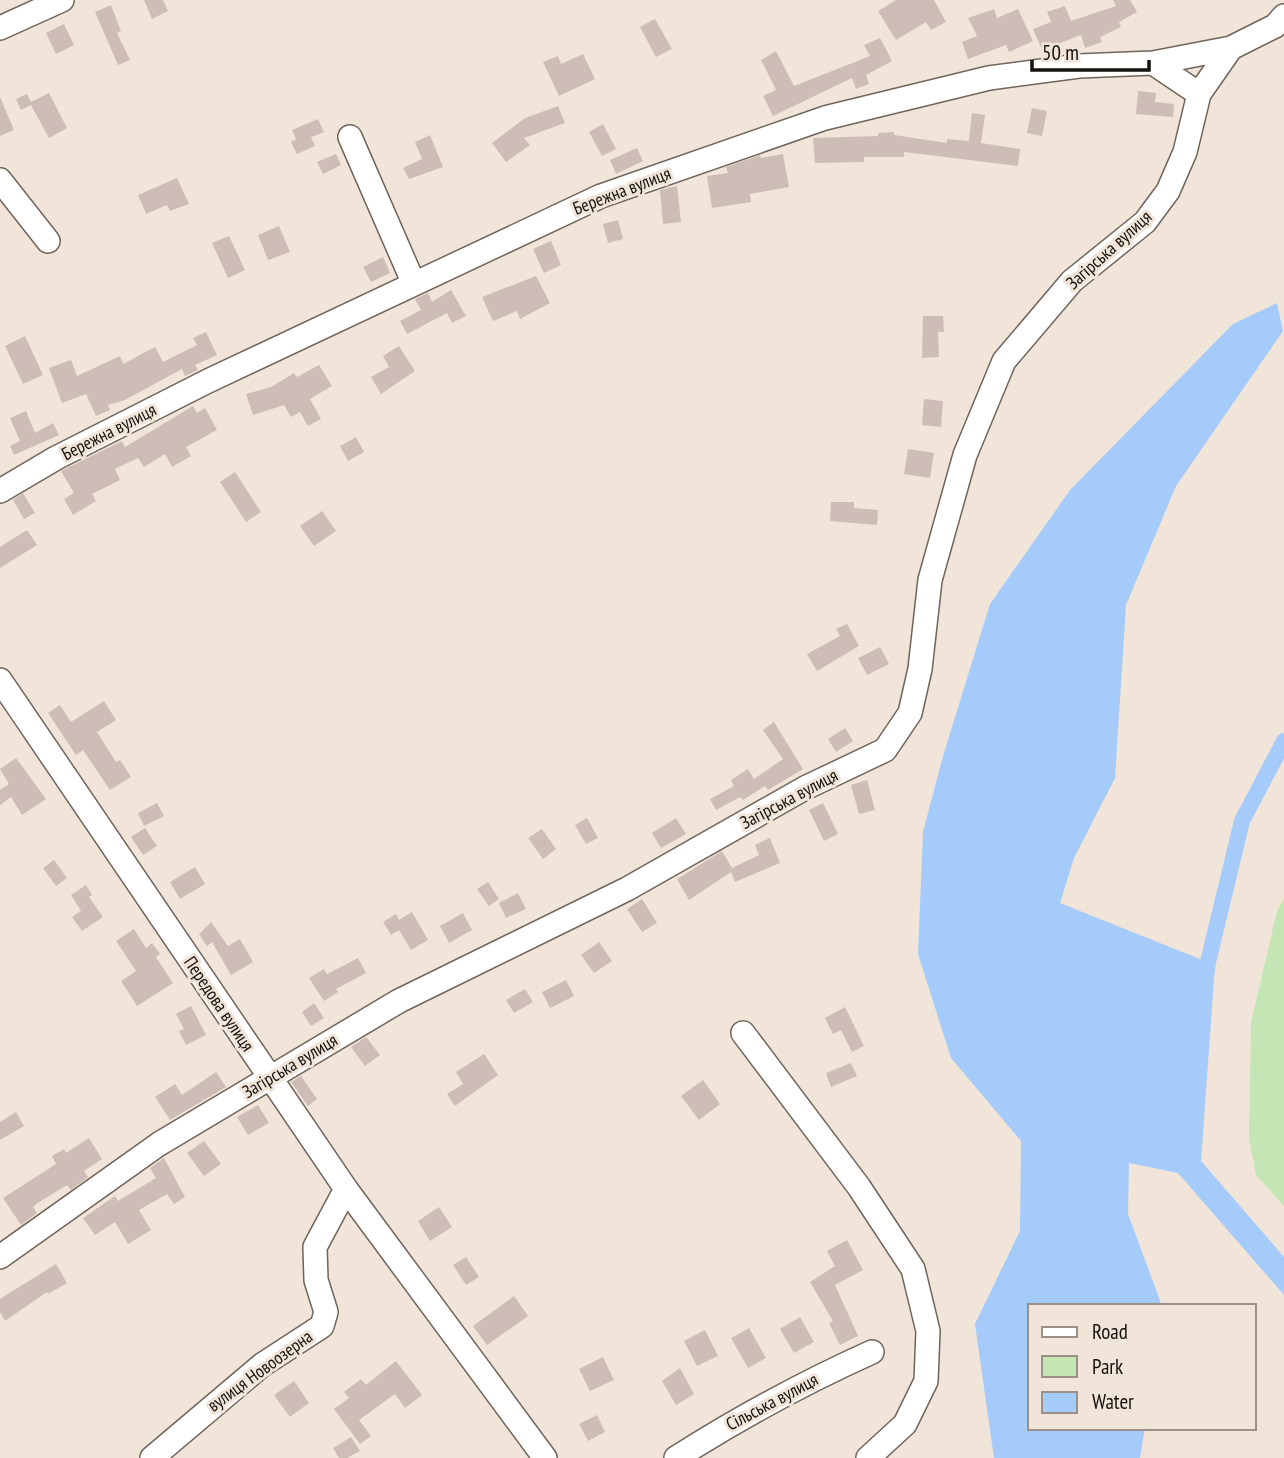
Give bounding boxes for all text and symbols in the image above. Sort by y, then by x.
scale bar [1032,28,1149,72]
text: 50 m [1042,39,1079,66]
street label: Бережна вулиця [570,161,674,220]
street label: Загірська вулиця [1061,205,1156,294]
street label: Бережна вулиця [58,398,160,465]
street label: Загірська вулиця [736,763,842,834]
street label: Передова вулиця [179,952,260,1056]
street label: Загірська вулиця [238,1028,342,1103]
legend [1028,1304,1256,1430]
text: Road [1092,1318,1128,1345]
street label: вулиця Новоозерна [203,1325,317,1417]
text: Park [1092,1353,1123,1380]
street label: Сільська вулиця [722,1368,822,1435]
text: Water [1092,1388,1134,1415]

